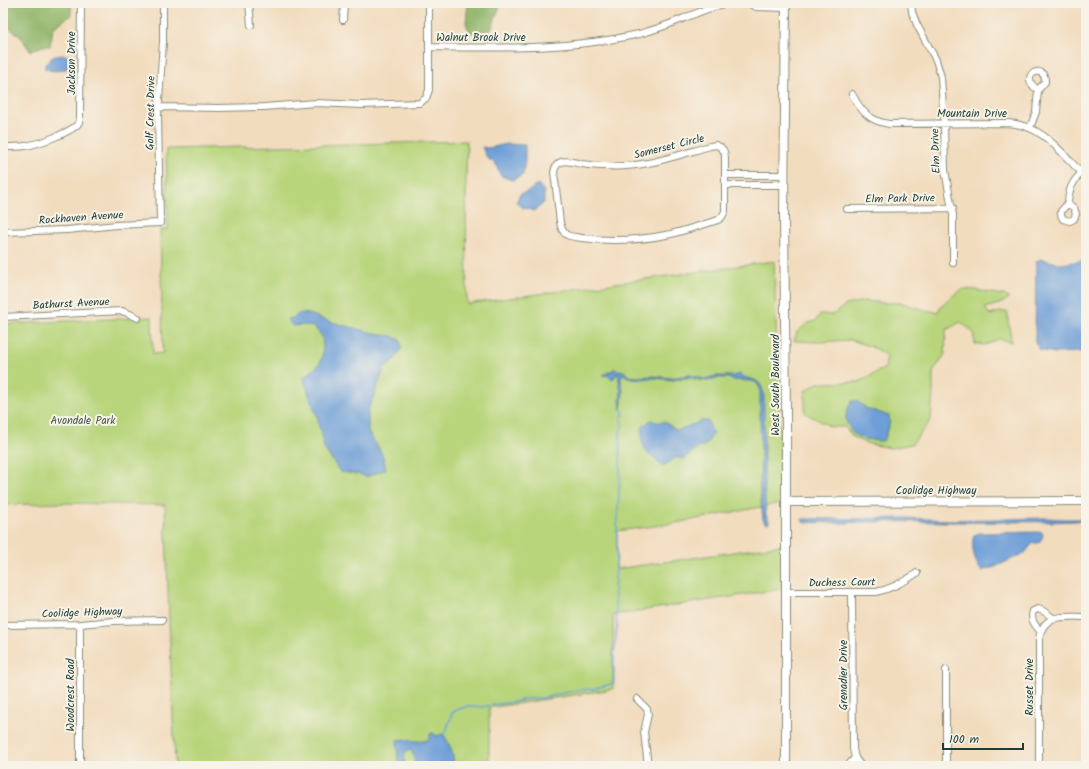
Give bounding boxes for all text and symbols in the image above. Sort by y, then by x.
street label: Walnut Brook Drive [436,29,526,47]
street label: Jackson Drive [63,31,81,95]
street label: Golf Crest Drive [141,76,161,150]
street label: Mountain Drive [937,105,1007,123]
street label: Elm Drive [926,128,946,174]
street label: Somerset Circle [632,130,706,164]
street label: Elm Park Drive [865,189,935,209]
street label: Rockhaven Avenue [38,206,124,230]
street label: Bathurst Avenue [32,293,110,315]
street label: West South Boulevard [767,334,785,436]
park label: Avondale Park [51,412,116,430]
street label: Coolidge Highway [896,482,977,500]
street label: Duchess Court [809,573,876,593]
street label: Coolidge Highway [41,603,124,623]
street label: Grenadier Drive [835,640,853,710]
street label: Woodcrest Road [62,658,80,731]
street label: Russet Drive [1021,658,1039,716]
scale bar [943,725,1023,751]
text: 100 m [949,730,980,749]

